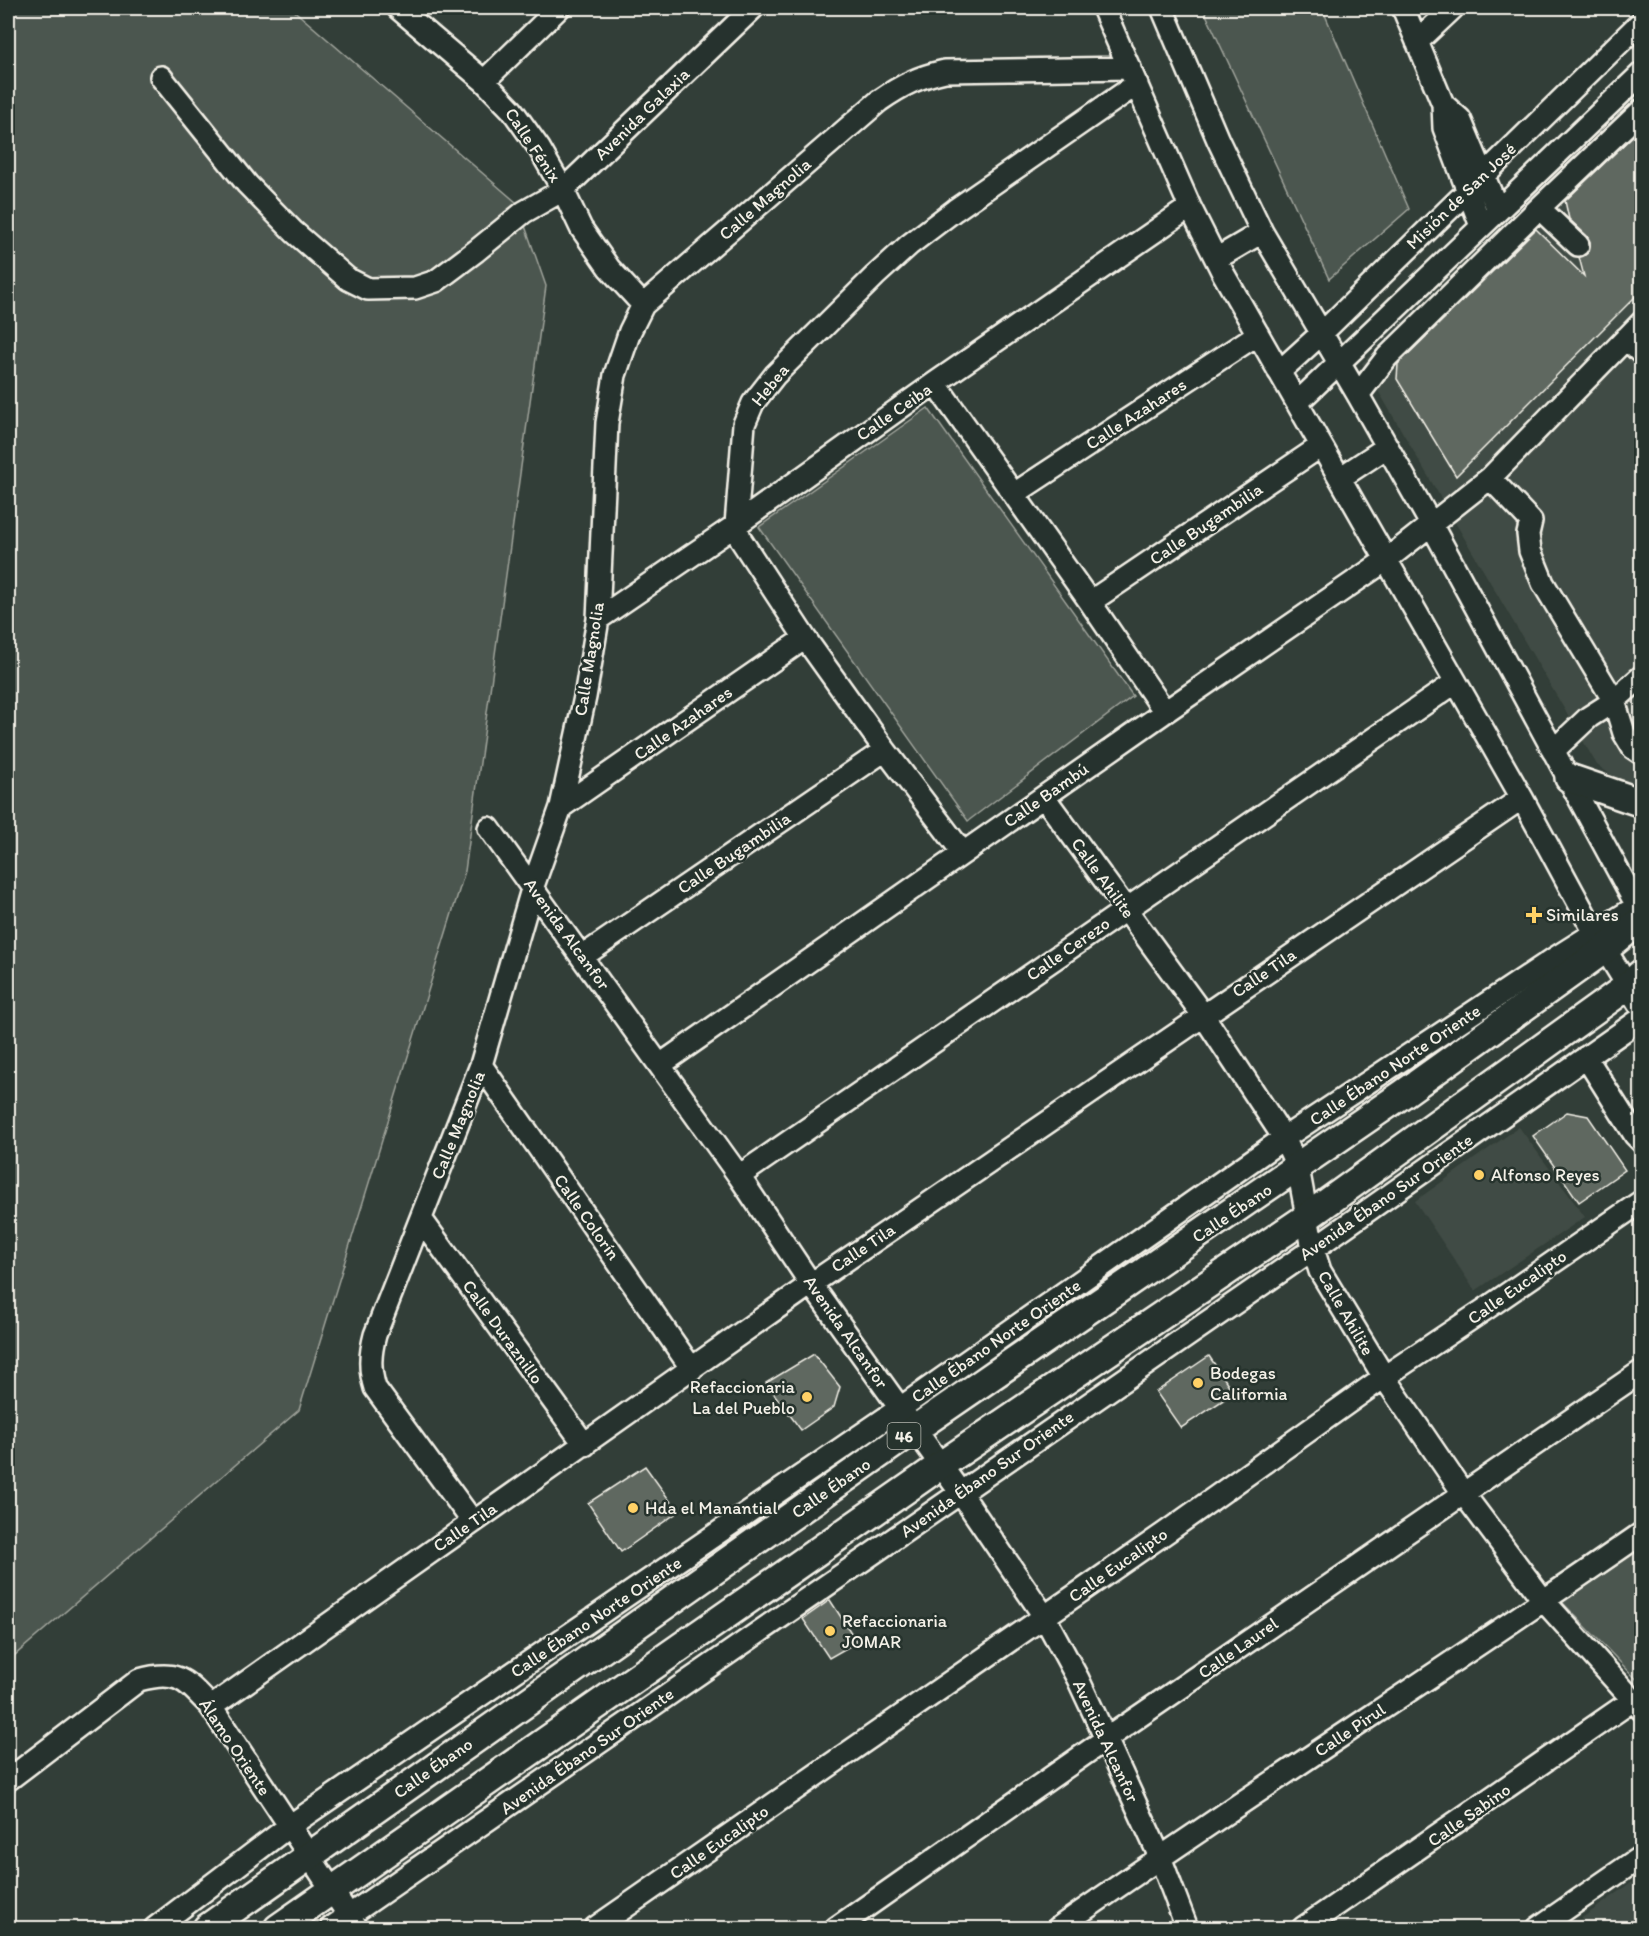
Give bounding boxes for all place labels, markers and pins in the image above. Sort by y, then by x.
place label: Similares [1546,904,1619,926]
marker: Similares [1527,908,1541,922]
place label: Alfonso Reyes [1491,1164,1600,1186]
marker: Alfonso Reyes [1472,1168,1486,1182]
place label: Bodegas California [1210,1362,1288,1405]
place label: Refaccionaria La del Pueblo [690,1376,796,1419]
marker: Bodegas California [1191,1376,1205,1390]
marker: Refaccionaria La del Pueblo [800,1390,814,1404]
place label: Hda el Manantial [645,1497,778,1519]
marker: Hda el Manantial [626,1501,640,1515]
place label: Refaccionaria JOMAR [842,1610,948,1653]
marker: Refaccionaria JOMAR [823,1624,837,1638]

